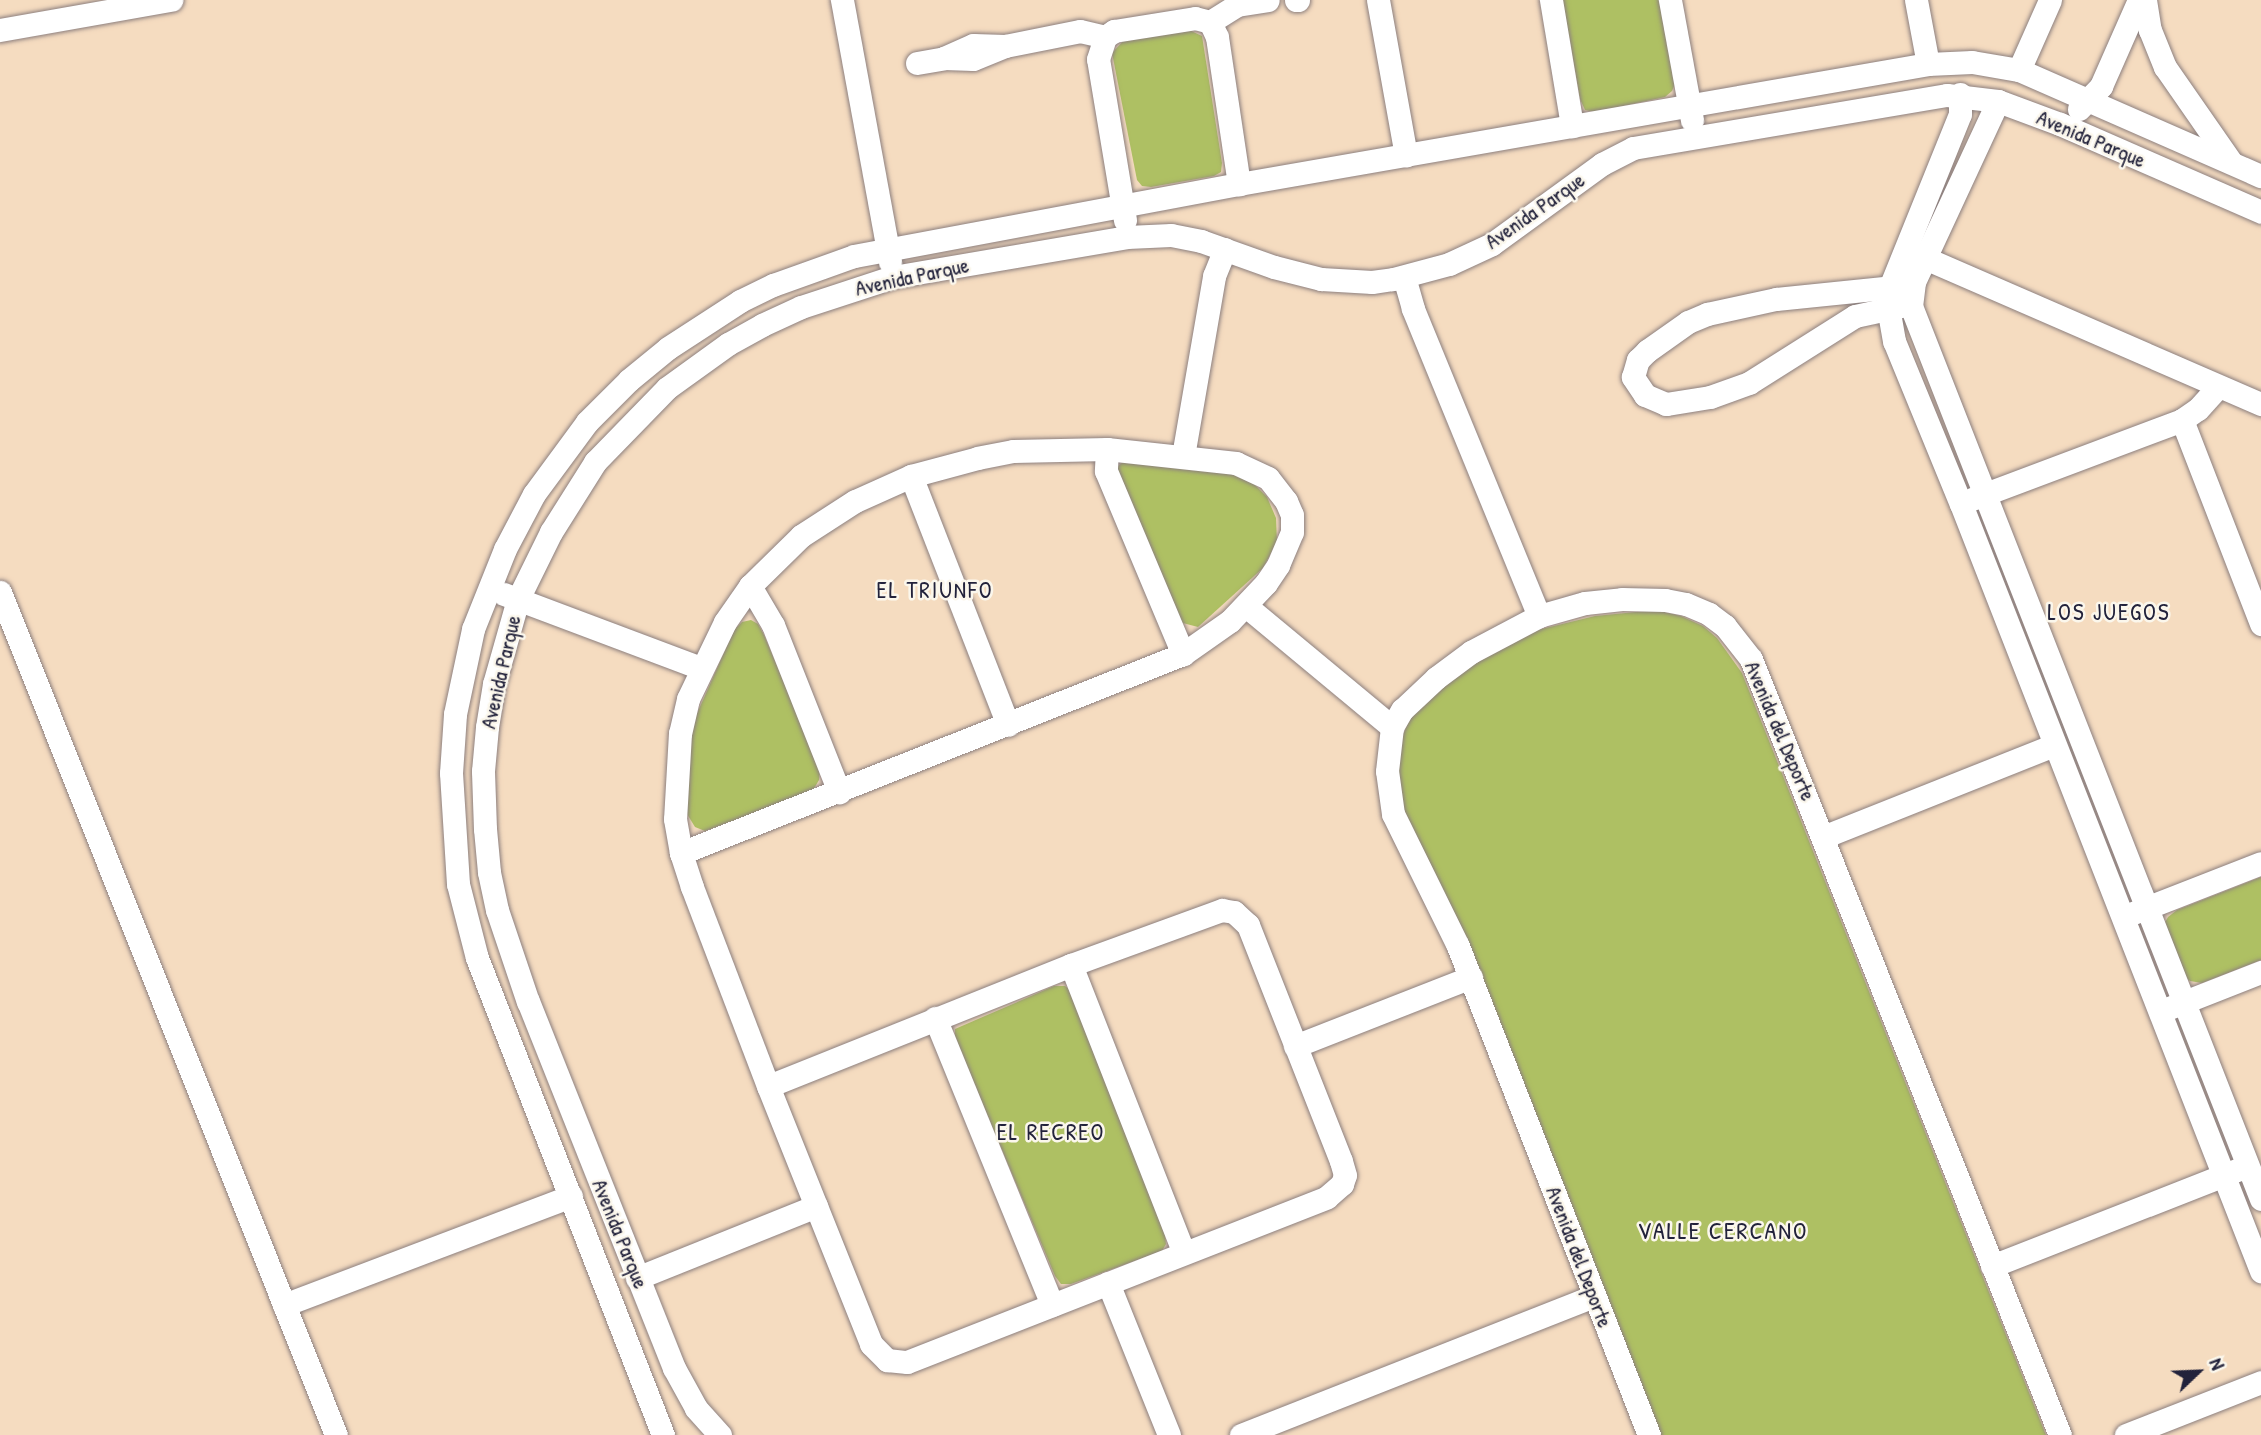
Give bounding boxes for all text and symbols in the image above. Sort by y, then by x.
street label: Avenida Parque [2033,105,2149,173]
street label: Avenida Parque [1481,168,1589,254]
street label: Avenida Parque [853,253,971,301]
district label: EL TRIUNFO [878,576,992,604]
district label: LOS JUEGOS [2049,598,2169,626]
street label: Avenida Parque [476,613,526,731]
street label: Avenida del Deporte [1739,658,1821,804]
district label: EL RECREO [998,1118,1104,1146]
street label: Avenida Parque [587,1176,653,1292]
street label: Avenida del Deporte [1541,1183,1617,1331]
district label: VALLE CERCANO [1639,1217,1807,1245]
north arrow [2163,1337,2233,1407]
text: N [2203,1354,2231,1374]

